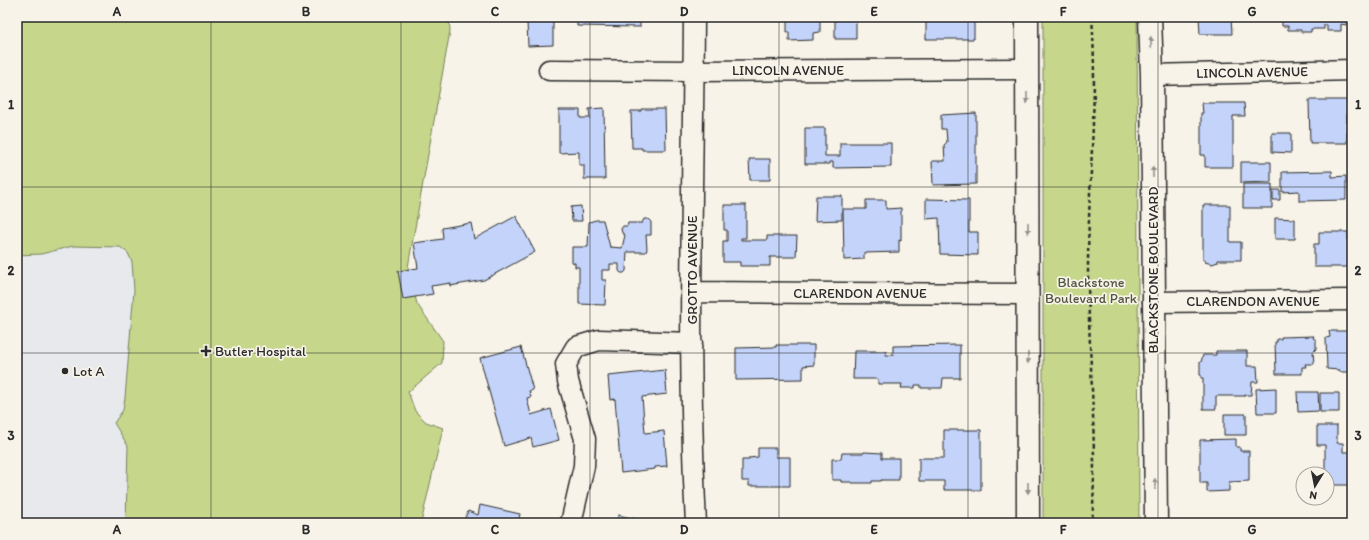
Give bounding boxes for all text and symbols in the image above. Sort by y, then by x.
text: A [112,4,122,19]
text: B [302,4,311,19]
text: C [491,4,500,19]
text: D [680,4,689,19]
text: E [870,4,878,19]
text: F [1060,4,1067,19]
text: G [1248,4,1257,19]
one-way arrow [1148,35,1154,48]
street label: LINCOLN AVENUE [732,62,844,79]
street label: LINCOLN AVENUE [1196,63,1308,82]
one-way arrow [1024,92,1030,105]
text: 1 [8,97,14,112]
text: 1 [1355,97,1361,112]
one-way arrow [1150,165,1156,178]
street label: BLACKSTONE BOULEVARD [1145,186,1162,354]
street label: GROTTO AVENUE [684,215,701,324]
one-way arrow [1025,222,1031,235]
text: 2 [8,263,15,278]
text: 2 [1355,263,1362,278]
park label: Blackstone Boulevard Park [1045,274,1138,307]
street label: CLARENDON AVENUE [793,285,927,302]
street label: CLARENDON AVENUE [1186,293,1320,310]
place label: Butler Hospital [215,343,306,360]
marker: Butler Hospital [200,345,212,357]
one-way arrow [1025,352,1031,365]
place label: Lot A [73,363,105,380]
marker: Lot A [60,366,70,376]
text: 3 [7,428,15,443]
text: 3 [1354,428,1362,443]
north arrow [1295,466,1335,506]
one-way arrow [1152,477,1158,490]
one-way arrow [1025,482,1031,495]
text: N [1309,488,1318,502]
text: A [112,522,122,537]
text: B [302,522,311,537]
text: C [491,522,500,537]
text: D [680,522,689,537]
text: E [870,522,878,537]
text: F [1060,522,1067,537]
text: G [1248,522,1257,537]

